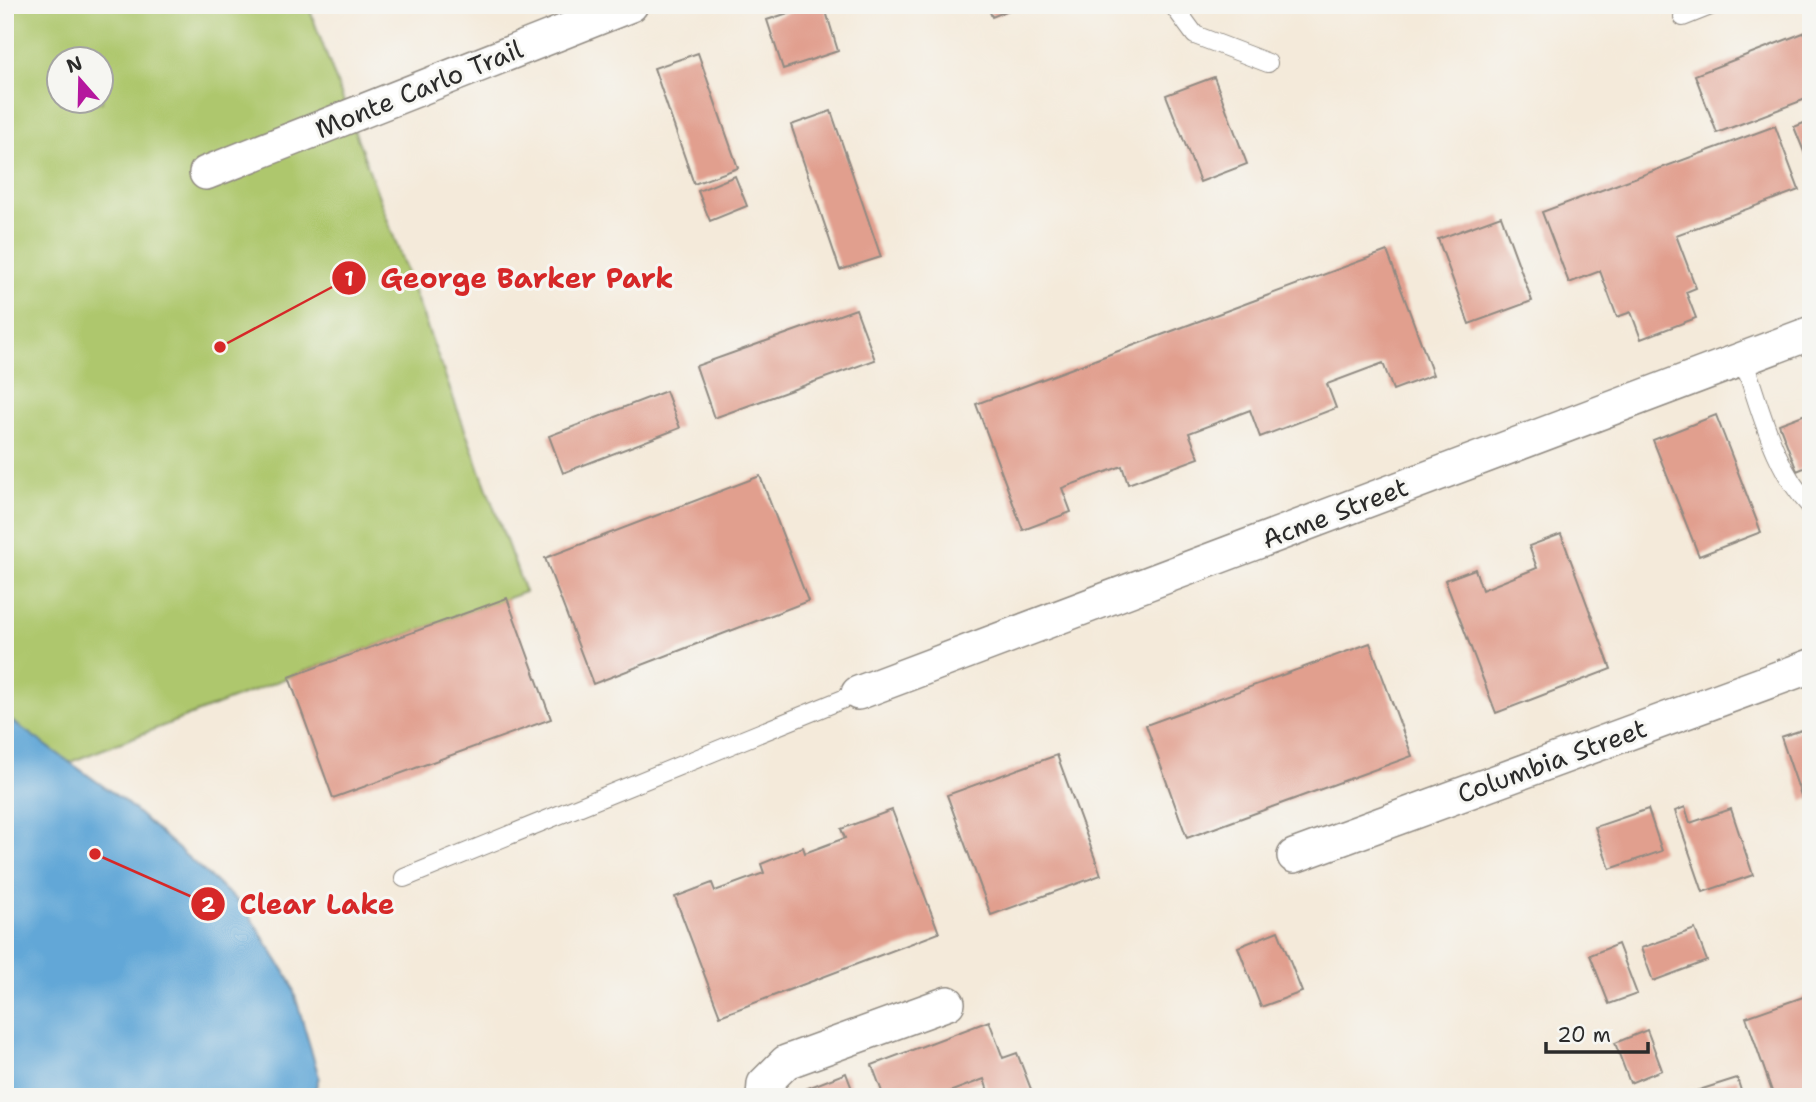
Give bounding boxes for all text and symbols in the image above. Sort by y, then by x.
street label: Monte Carlo Trail [310,31,528,146]
north arrow [46,46,116,116]
text: N [63,50,86,79]
callout: George Barker Park [331,254,688,303]
text: George Barker Park [380,259,674,297]
text: 1 [344,265,354,293]
street label: Acme Street [1257,469,1413,556]
street label: Columbia Street [1452,710,1651,811]
callout: Clear Lake [190,880,409,929]
text: Clear Lake [239,885,395,923]
text: 2 [201,891,216,919]
scale bar [1546,1011,1648,1055]
text: 20 m [1557,1021,1611,1049]

